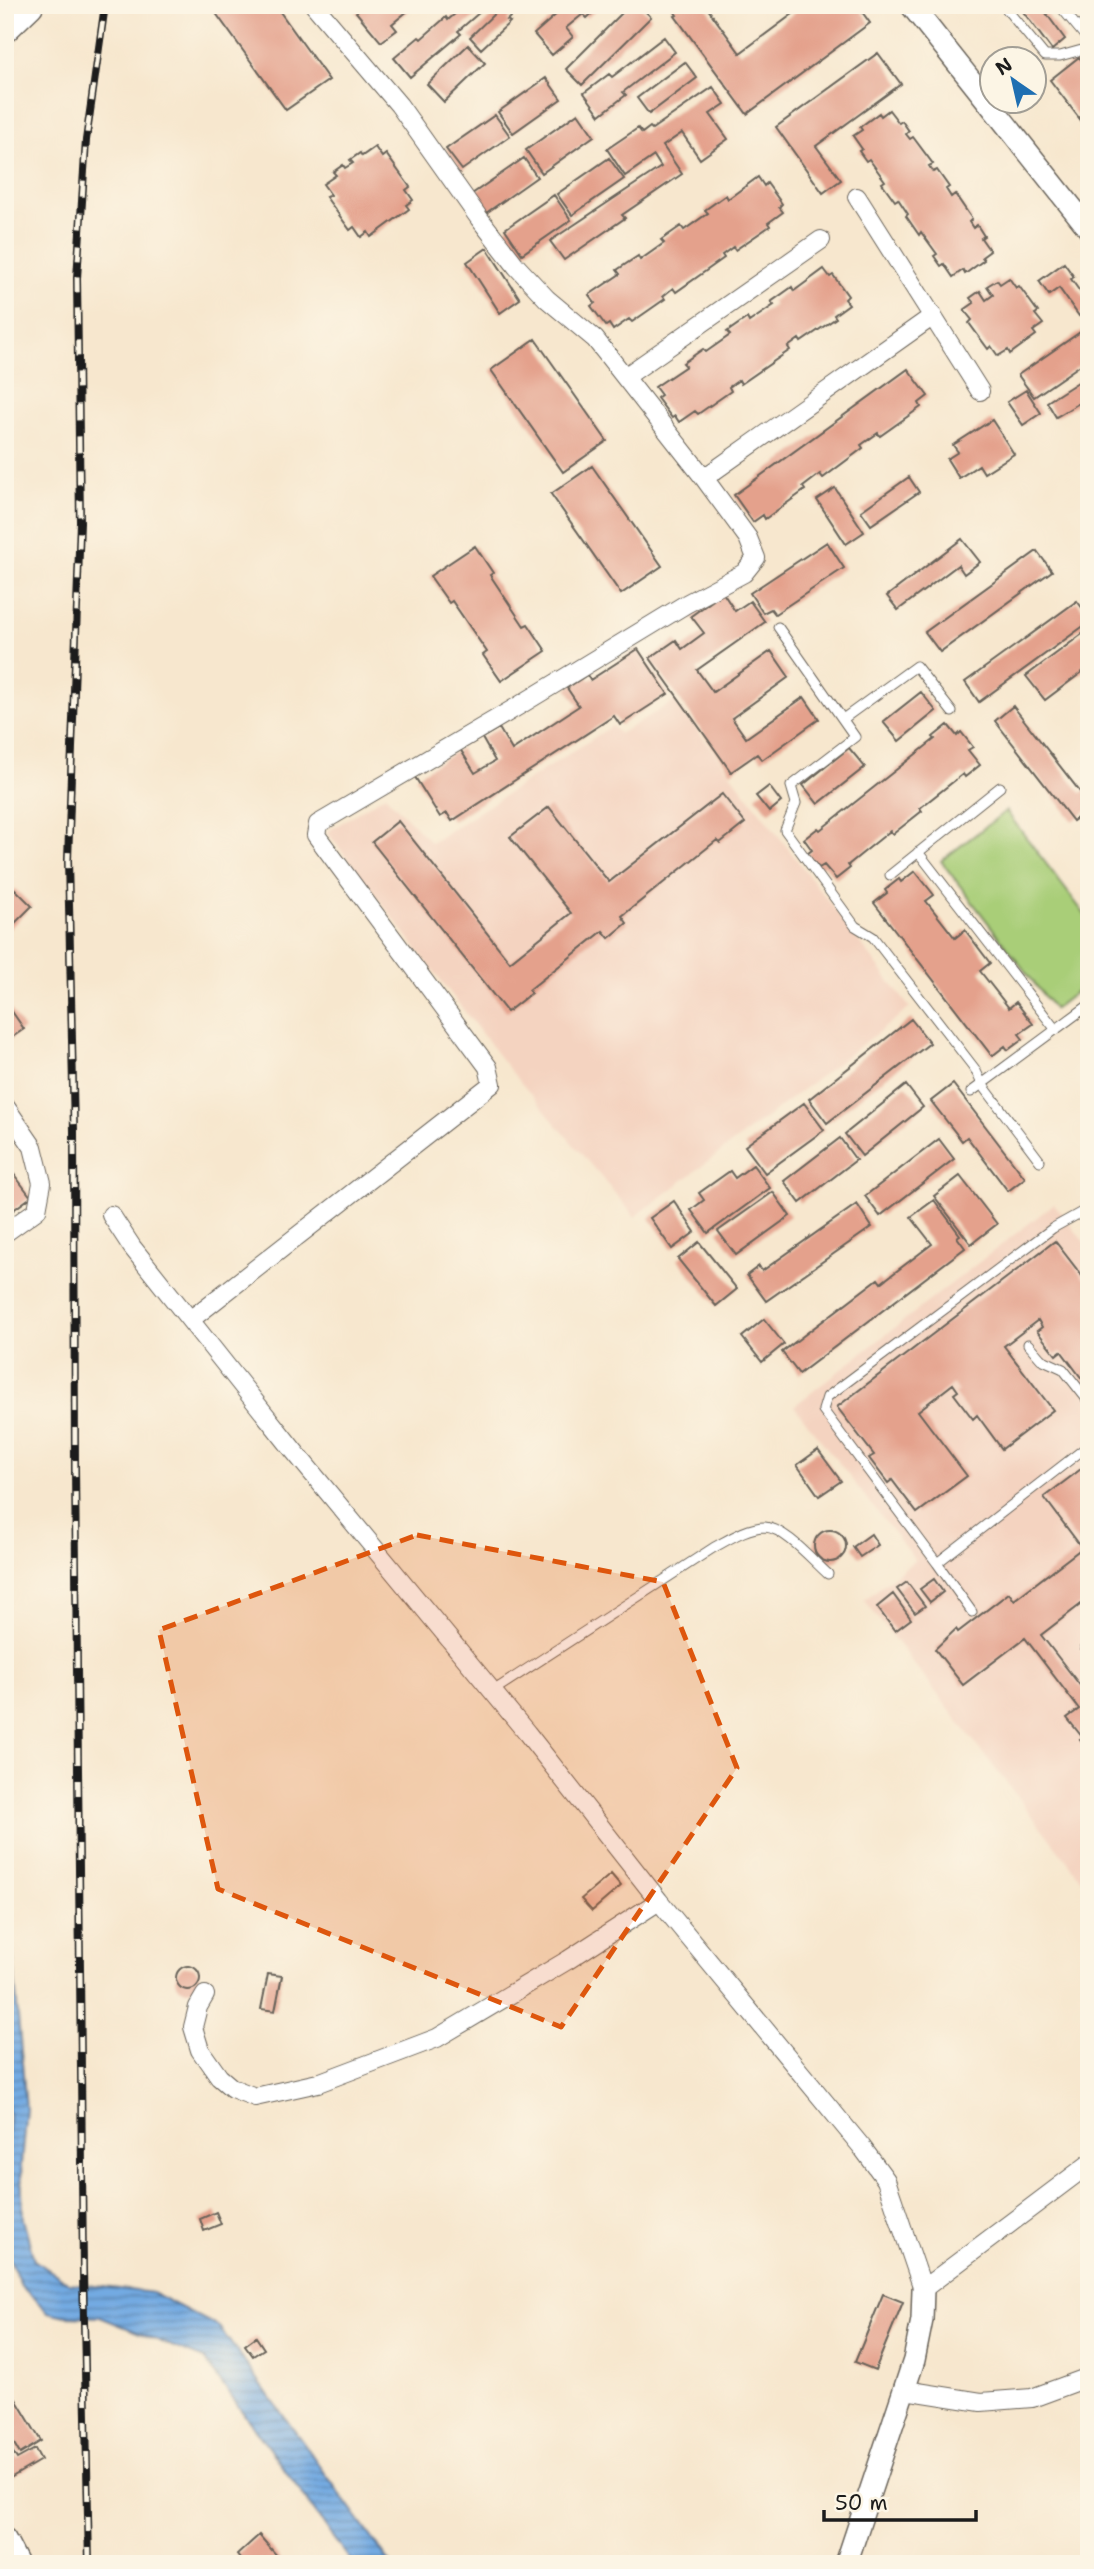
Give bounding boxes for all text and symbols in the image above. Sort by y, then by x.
north arrow [978,46,1048,116]
text: N [991,52,1017,81]
scale bar [824,2478,977,2522]
text: 50 m [835,2489,888,2517]

